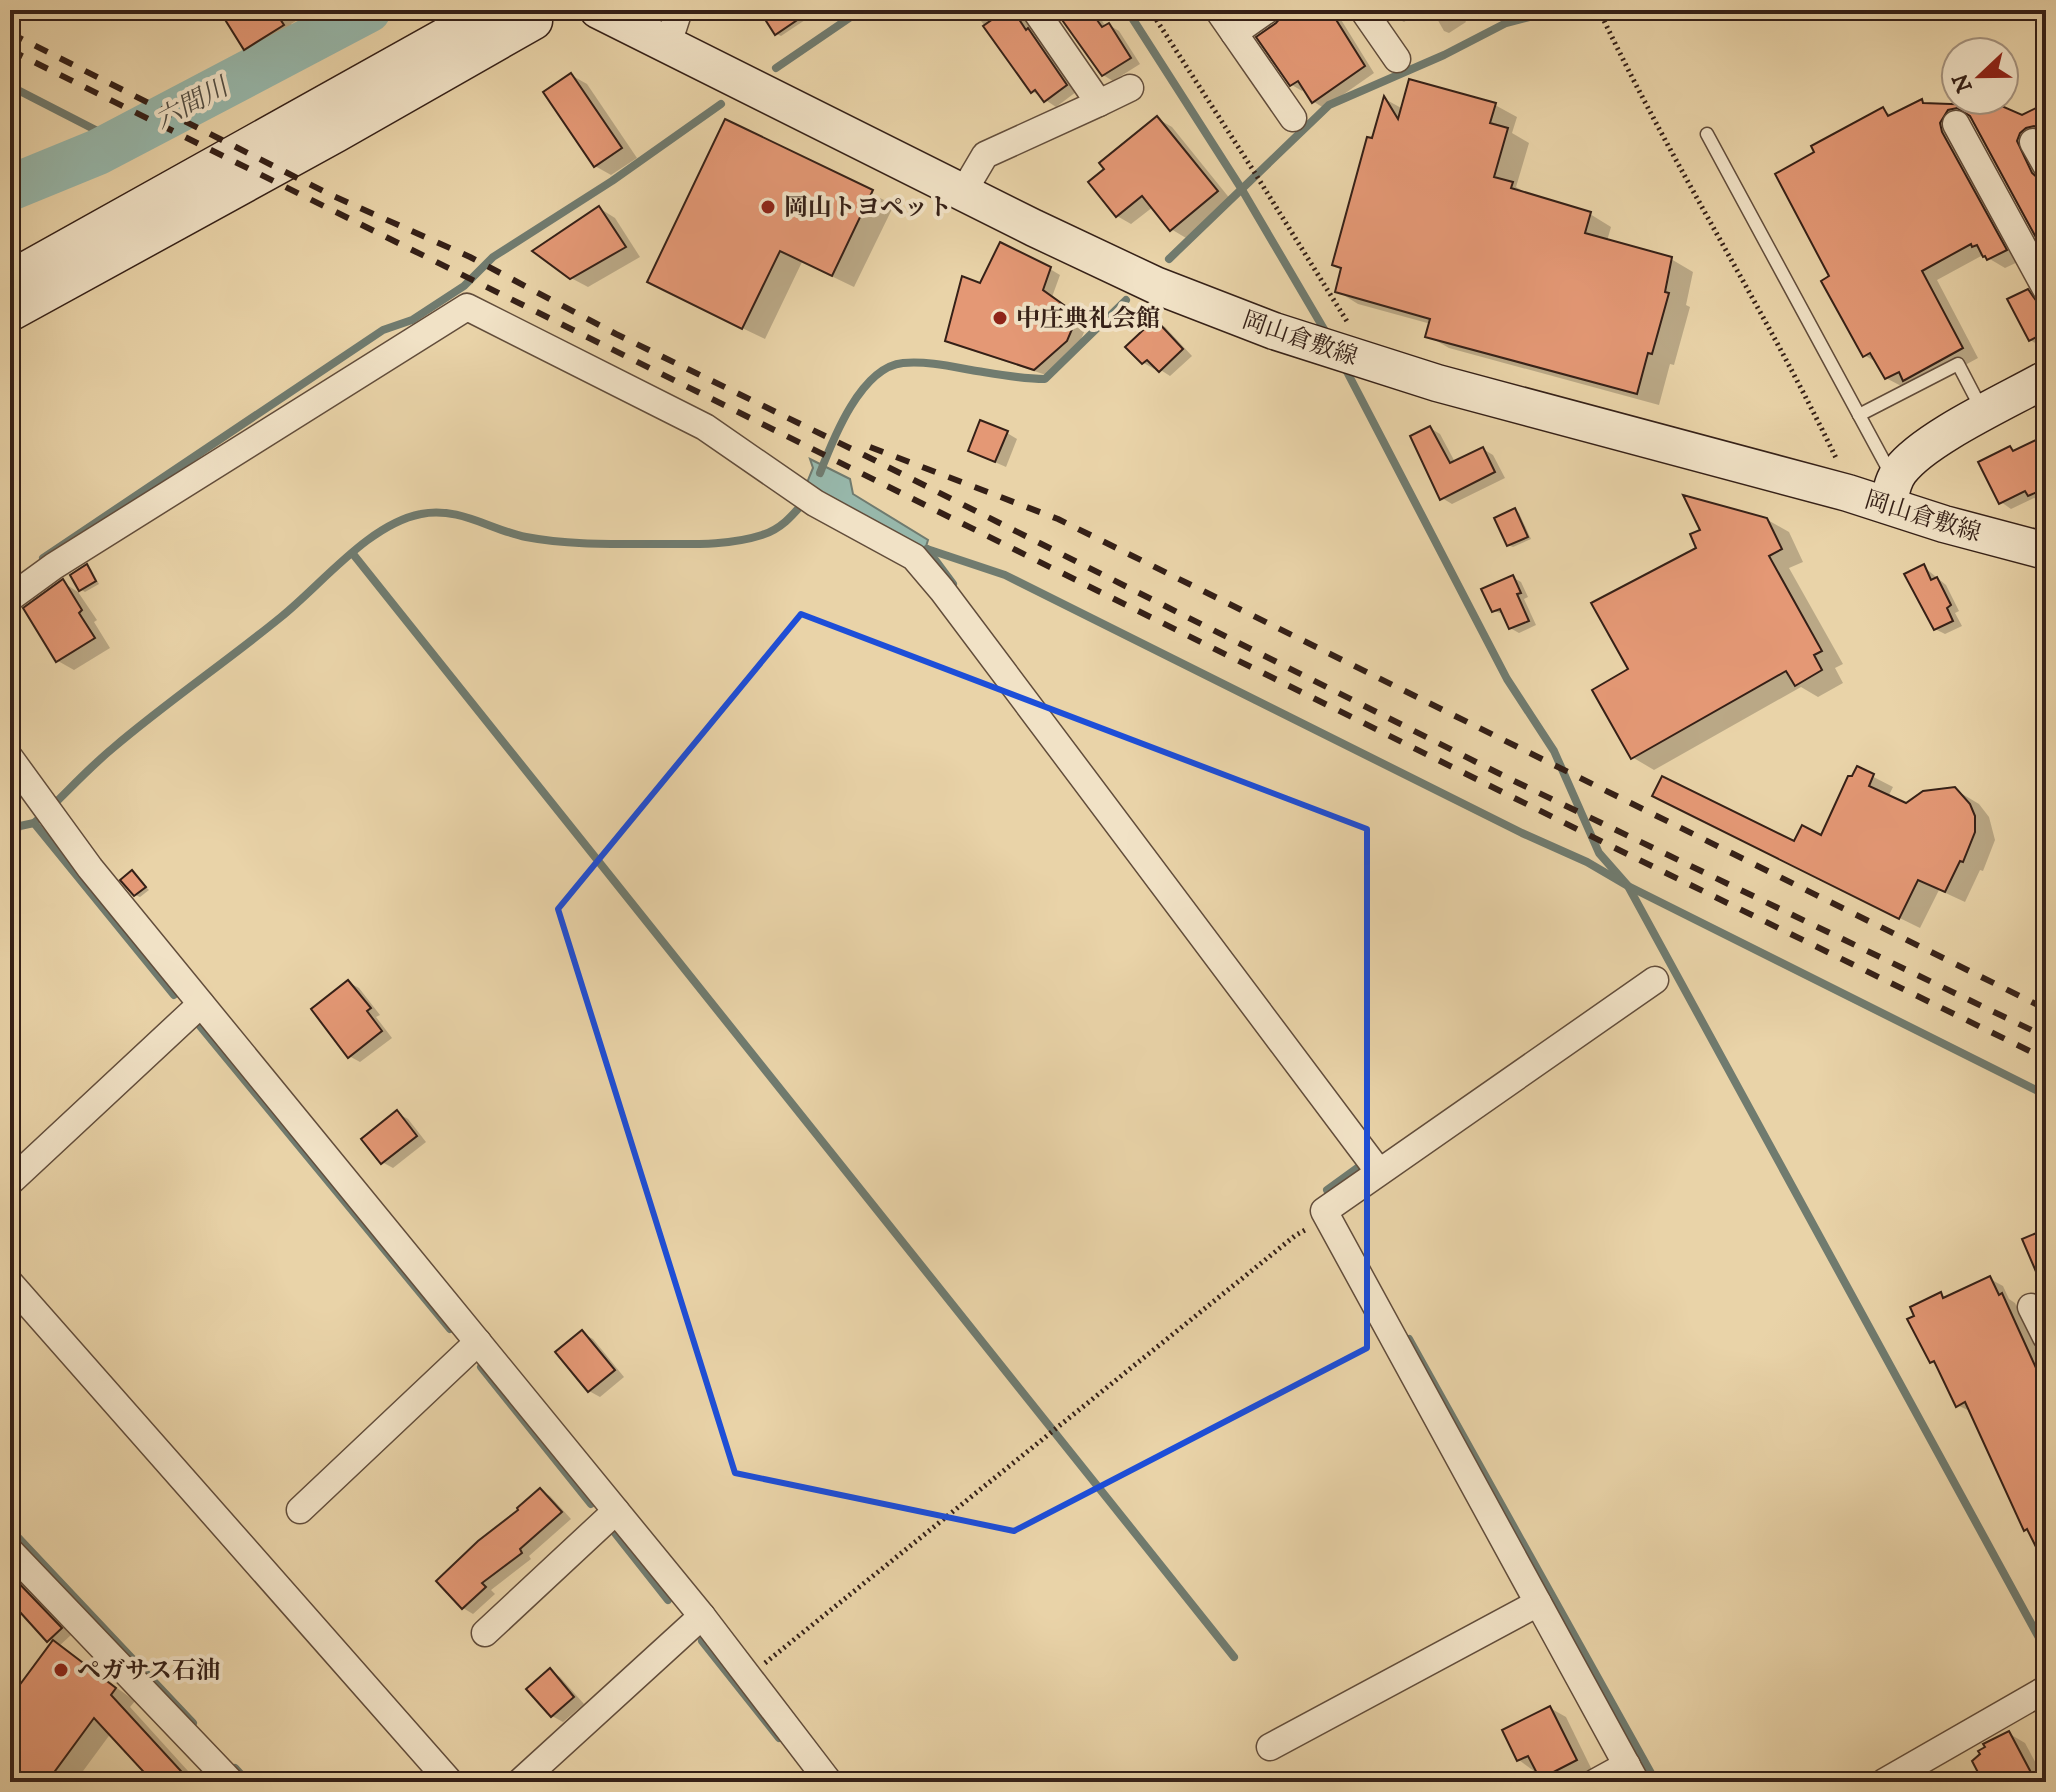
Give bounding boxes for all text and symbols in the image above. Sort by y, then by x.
north arrow [1940,36,2020,116]
text: N [1947,69,1979,96]
water label: 六間川 [150,70,237,137]
place label: 岡山トヨペット [784,193,952,223]
marker: 岡山トヨペット [759,198,777,216]
place label: 中庄典礼会館 [1016,304,1160,334]
street label: 岡山倉敷線 [1238,305,1361,373]
marker: 中庄典礼会館 [991,309,1009,327]
street label: 岡山倉敷線 [1861,485,1984,549]
place label: ペガサス石油 [77,1656,220,1686]
marker: ペガサス石油 [52,1661,70,1679]

